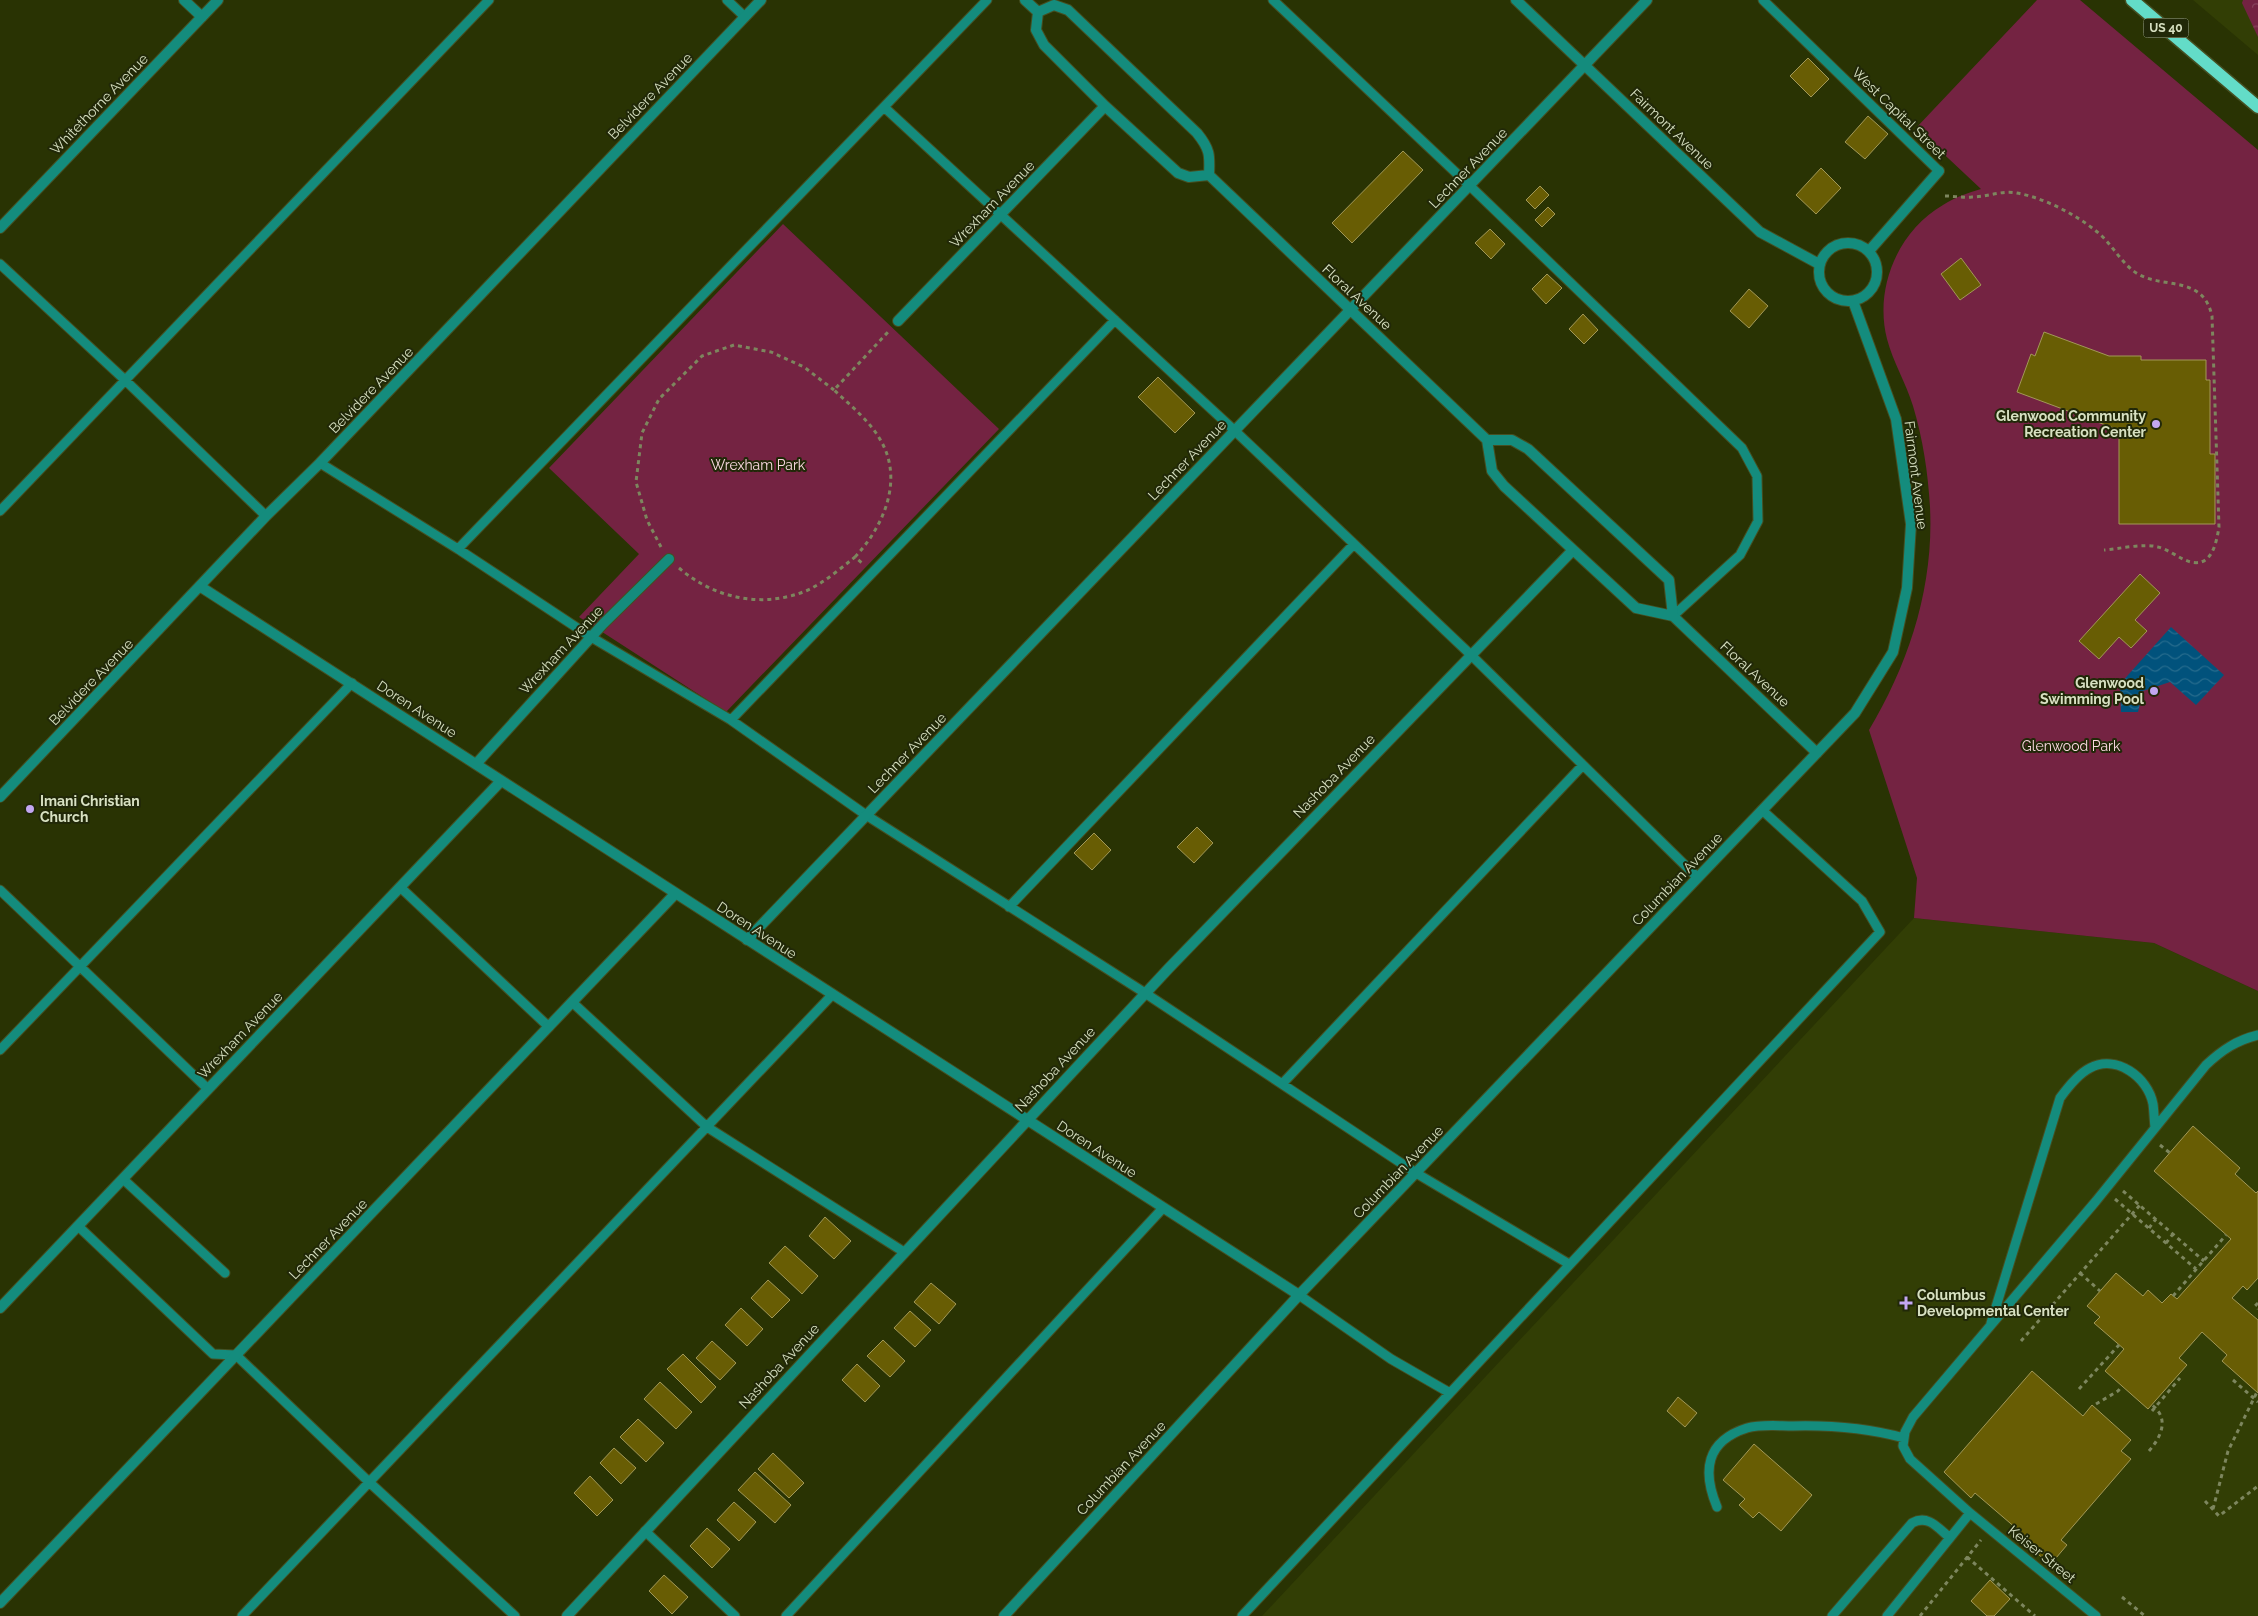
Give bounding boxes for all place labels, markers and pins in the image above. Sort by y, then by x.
place label: Glenwood Community Recreation Center [1996,408,2147,440]
marker: Glenwood Community Recreation Center [2150,418,2162,430]
place label: Glenwood Swimming Pool [2040,675,2145,707]
marker: Glenwood Swimming Pool [2148,685,2160,697]
place label: Imani Christian Church [40,793,140,825]
marker: Imani Christian Church [24,803,36,815]
place label: Columbus Developmental Center [1917,1287,2070,1319]
marker: Columbus Developmental Center [1899,1296,1913,1310]

